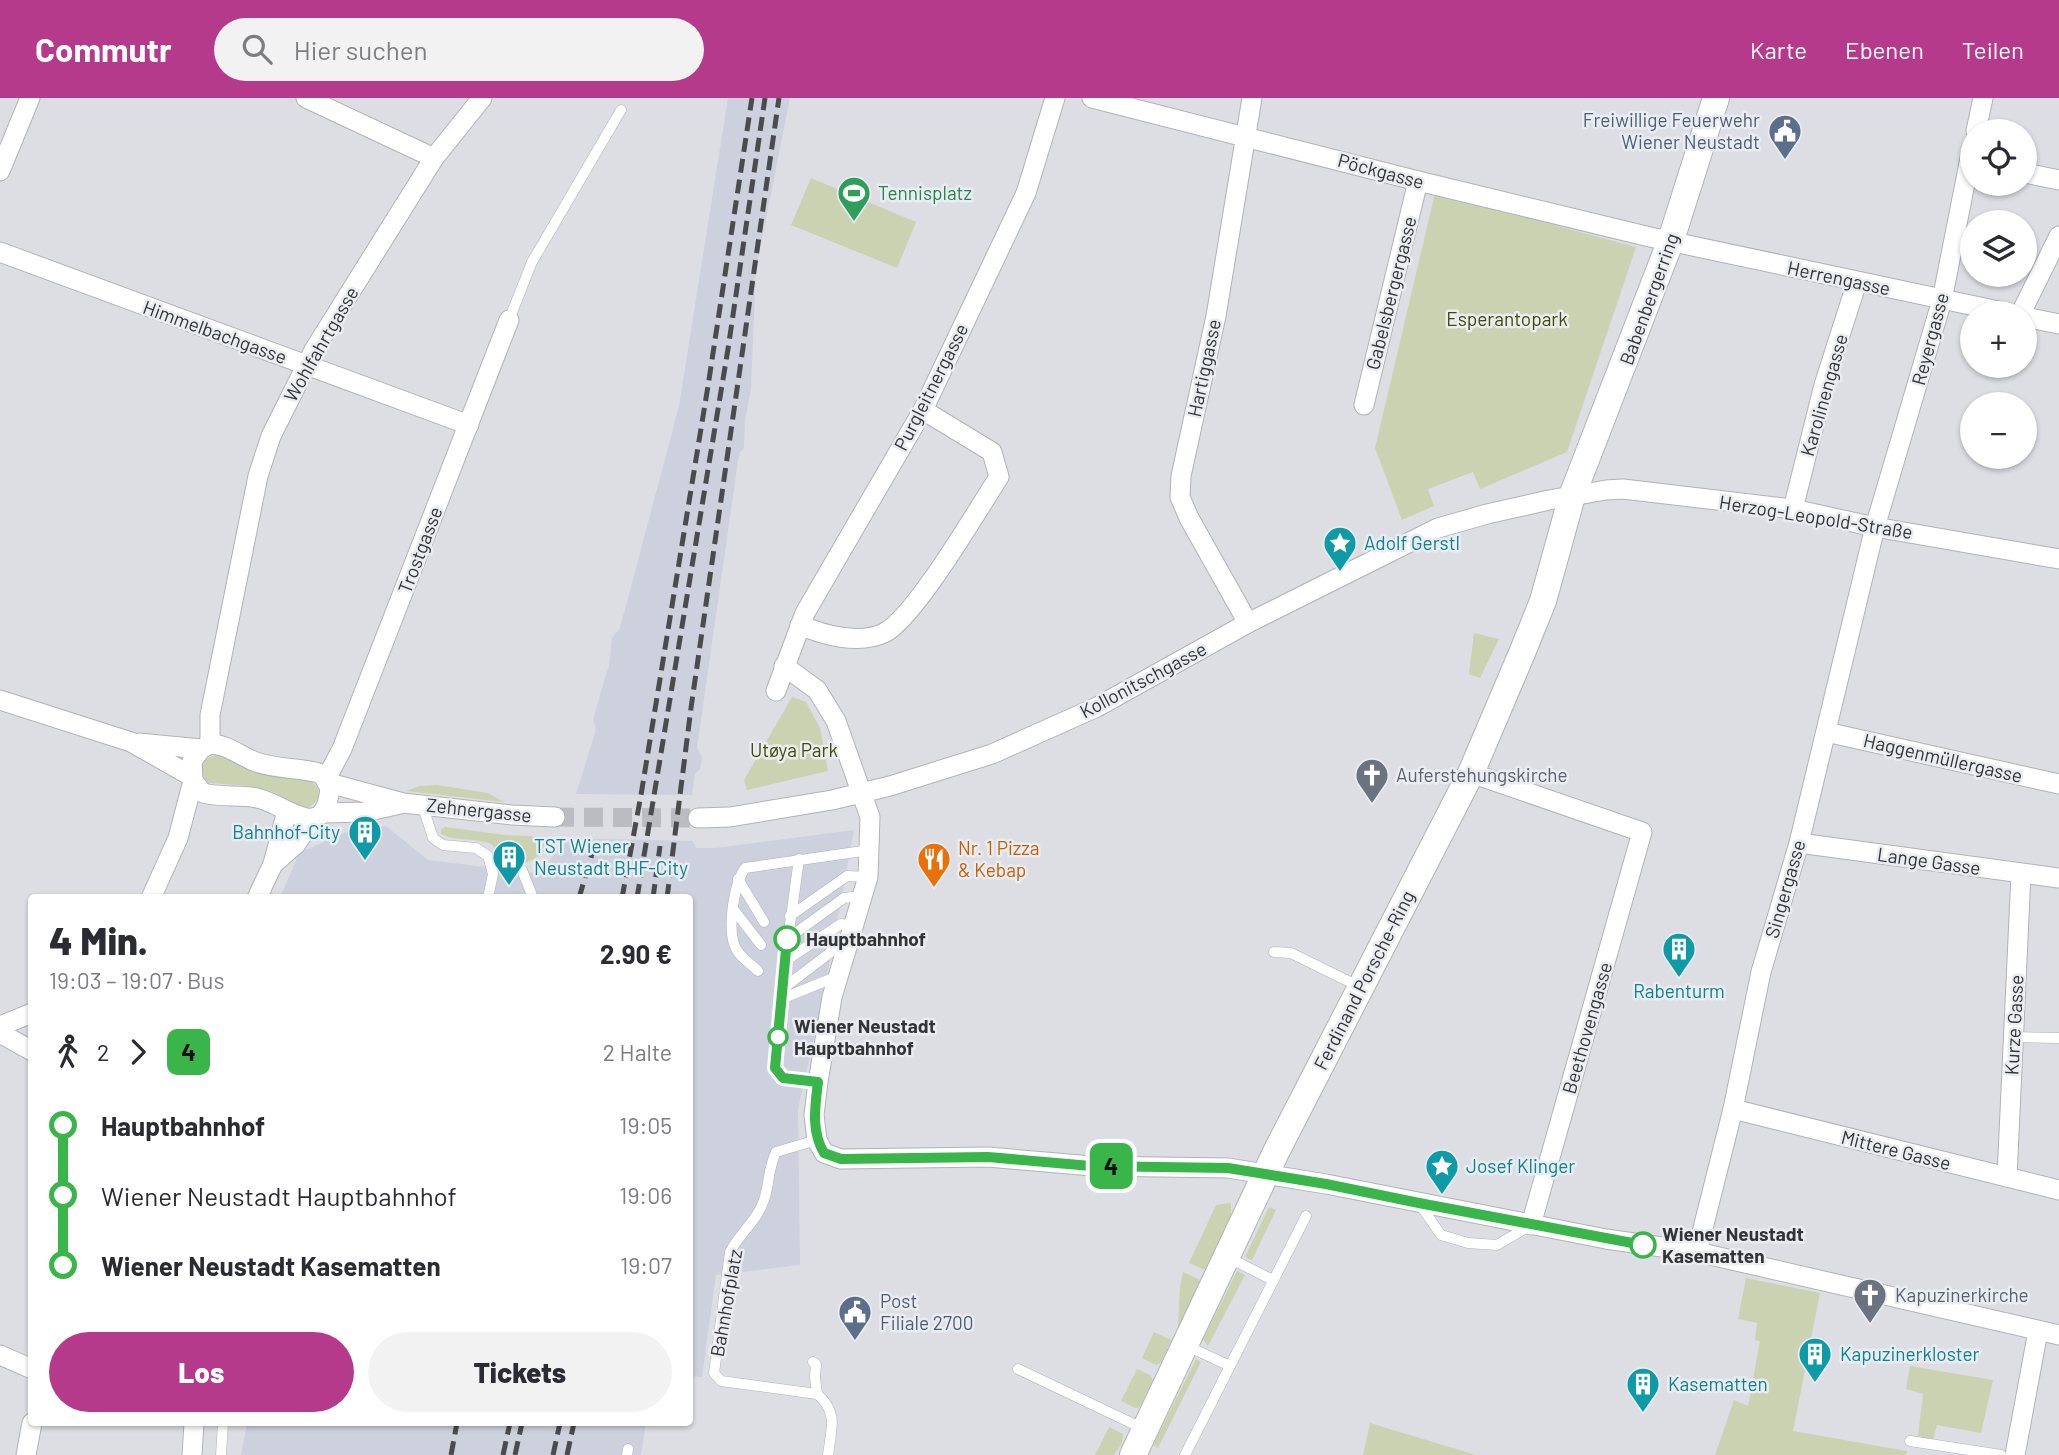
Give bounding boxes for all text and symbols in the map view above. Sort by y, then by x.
search box [214,18,704,81]
text: Commutr [35,29,172,69]
icon: search [238,30,276,68]
text: Hier suchen [294,34,428,65]
text: Karte [1750,35,1807,64]
text: Ebenen [1845,35,1924,64]
text: Teilen [1962,35,2024,64]
place label: Freiwillige Feuerwehr Wiener Neustadt [1583,108,1760,153]
public building icon: Freiwillige Feuerwehr Wiener Neustadt [1766,112,1804,161]
map controls [1960,119,2037,469]
button: locate [1960,119,2037,196]
street label: Pöckgasse [1336,148,1427,193]
sports icon: Tennisplatz [835,174,873,223]
place label: Tennisplatz [878,181,972,204]
button: layers [1960,210,2037,287]
street label: Gabelsbergergasse [1360,214,1421,372]
street label: Babenbergerring [1614,230,1683,368]
street label: Herrengasse [1786,255,1893,300]
street label: Wohlfahrtgasse [278,282,363,405]
street label: Reyergasse [1906,290,1953,388]
street label: Himmelbachgasse [140,295,290,368]
button: + [1960,301,2037,378]
park label: Esperantopark [1446,307,1568,330]
street label: Hartiggasse [1182,317,1225,419]
street label: Purgleitnergasse [889,319,972,454]
street label: Karolinengasse [1795,331,1852,459]
button: − [1960,392,2037,469]
street label: Herzog-Leopold-Straße [1718,490,1914,543]
street label: Trostgasse [393,503,447,596]
place icon: Adolf Gerstl [1321,524,1359,573]
place label: Adolf Gerstl [1364,531,1460,554]
street label: Kollonitschgasse [1076,637,1210,723]
street label: Haggenmüllergasse [1861,728,2025,787]
park label: Utøya Park [750,738,838,761]
church icon: Auferstehungskirche [1353,756,1391,805]
place label: Auferstehungskirche [1396,763,1568,786]
street label: Zehnergasse [425,793,533,826]
building icon: Bahnhof-City [346,813,384,862]
place label: Bahnhof-City [232,820,340,843]
place label: TST Wiener Neustadt BHF-City [534,834,688,879]
place label: Nr. 1 Pizza & Kebap [958,836,1039,881]
street label: Singergasse [1760,837,1810,941]
building icon: TST Wiener Neustadt BHF-City [490,838,528,887]
restaurant icon: Nr. 1 Pizza & Kebap [915,840,953,889]
street label: Lange Gasse [1876,842,1982,879]
street label: Ferdinand Porsche-Ring [1308,886,1419,1073]
text: 4 Min. [49,917,148,963]
marker: Hauptbahnhof [774,926,800,952]
place label: Hauptbahnhof [806,927,926,950]
building icon: Rabenturm [1660,930,1698,979]
text: 2.90 € [600,938,672,969]
street label: Beethovengasse [1557,959,1616,1096]
text: 19:03 – 19:07 · Bus [49,966,224,994]
street label: Kurze Gasse [1999,974,2028,1076]
place label: Rabenturm [1633,979,1725,1002]
place label: Wiener Neustadt Hauptbahnhof [794,1014,936,1059]
marker: Wiener Neustadt Hauptbahnhof [768,1027,788,1047]
icon: walk [49,1033,87,1071]
icon: forward [119,1033,157,1071]
text: 4 [181,1037,196,1066]
text: 2 [97,1038,109,1066]
text: 2 Halte [603,1038,672,1066]
text: Hauptbahnhof [101,1110,265,1141]
text: 19:05 [619,1111,672,1139]
street label: Mittere Gasse [1839,1125,1953,1174]
line badge: 4 [1088,1143,1134,1189]
place icon: Josef Klinger [1423,1147,1461,1196]
text: 4 [1104,1151,1118,1180]
place label: Josef Klinger [1466,1154,1575,1177]
text: Wiener Neustadt Hauptbahnhof [101,1180,457,1211]
text: 19:06 [619,1181,672,1209]
place label: Wiener Neustadt Kasematten [1662,1222,1804,1267]
marker: Wiener Neustadt Kasematten [1630,1232,1656,1258]
street label: Bahnhofplatz [705,1247,746,1359]
text: Wiener Neustadt Kasematten [101,1250,441,1281]
text: 19:07 [620,1251,672,1279]
church icon: Kapuzinerkirche [1851,1276,1889,1325]
place label: Kapuzinerkirche [1895,1283,2029,1306]
place label: Post Filiale 2700 [880,1289,974,1334]
public building icon: Post Filiale 2700 [836,1293,874,1342]
button: Los [49,1332,354,1412]
button: Tickets [368,1332,672,1412]
building icon: Kapuzinerkloster [1796,1335,1834,1384]
place label: Kapuzinerkloster [1840,1342,1980,1365]
building icon: Kasematten [1624,1365,1662,1414]
place label: Kasematten [1668,1372,1768,1395]

